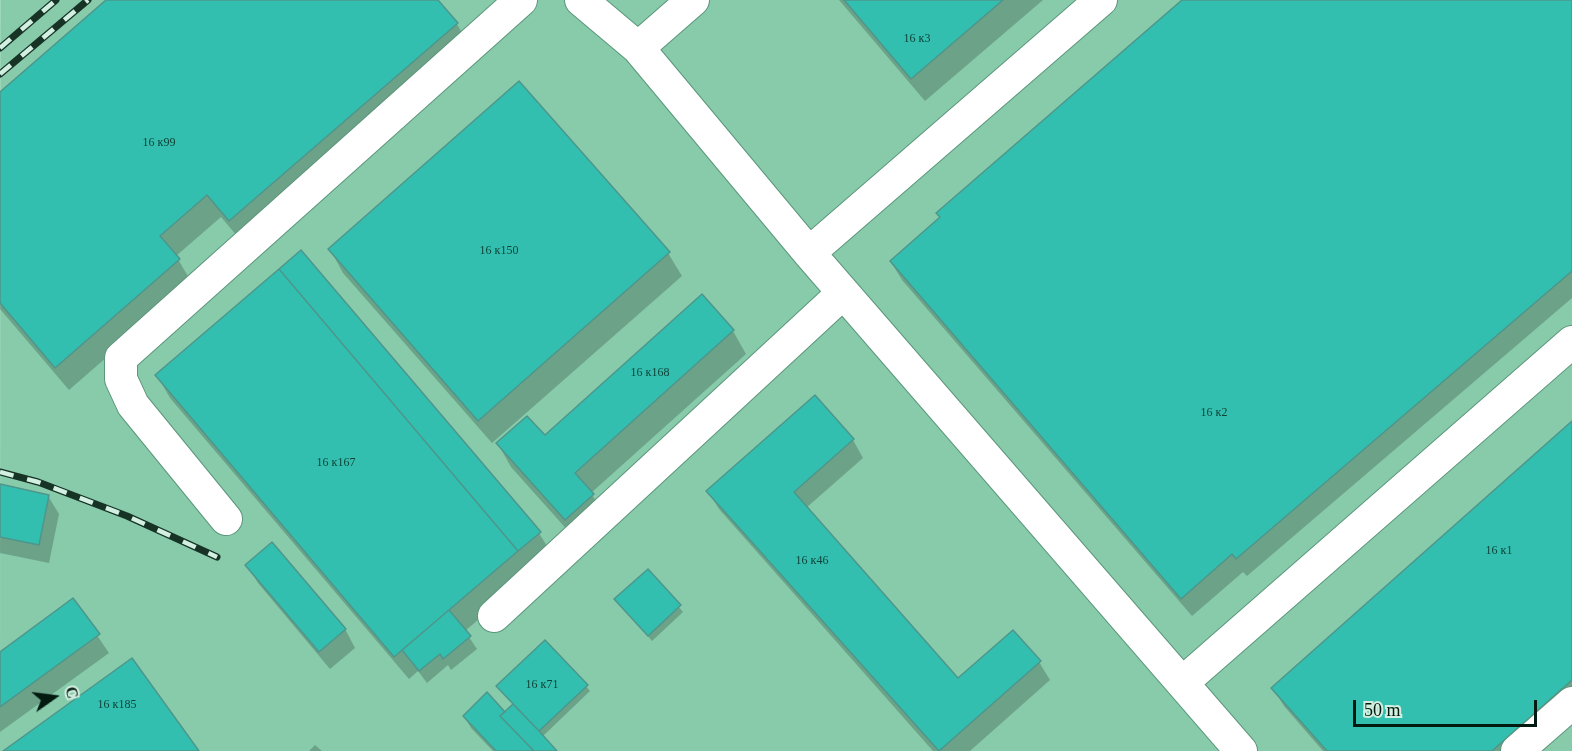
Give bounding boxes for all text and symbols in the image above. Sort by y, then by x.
house number: 16 к3 [904,32,930,46]
house number: 16 к99 [143,136,175,150]
house number: 16 к150 [480,244,518,258]
house number: 16 к168 [631,366,669,380]
house number: 16 к2 [1201,406,1227,420]
house number: 16 к167 [317,456,355,470]
house number: 16 к1 [1486,544,1512,558]
house number: 16 к46 [796,554,828,568]
north arrow [24,667,84,727]
house number: 16 к71 [526,678,558,692]
text: С [62,685,82,700]
scale bar [1356,688,1540,726]
house number: 16 к185 [98,698,136,712]
text: 50 m [1364,700,1401,720]

